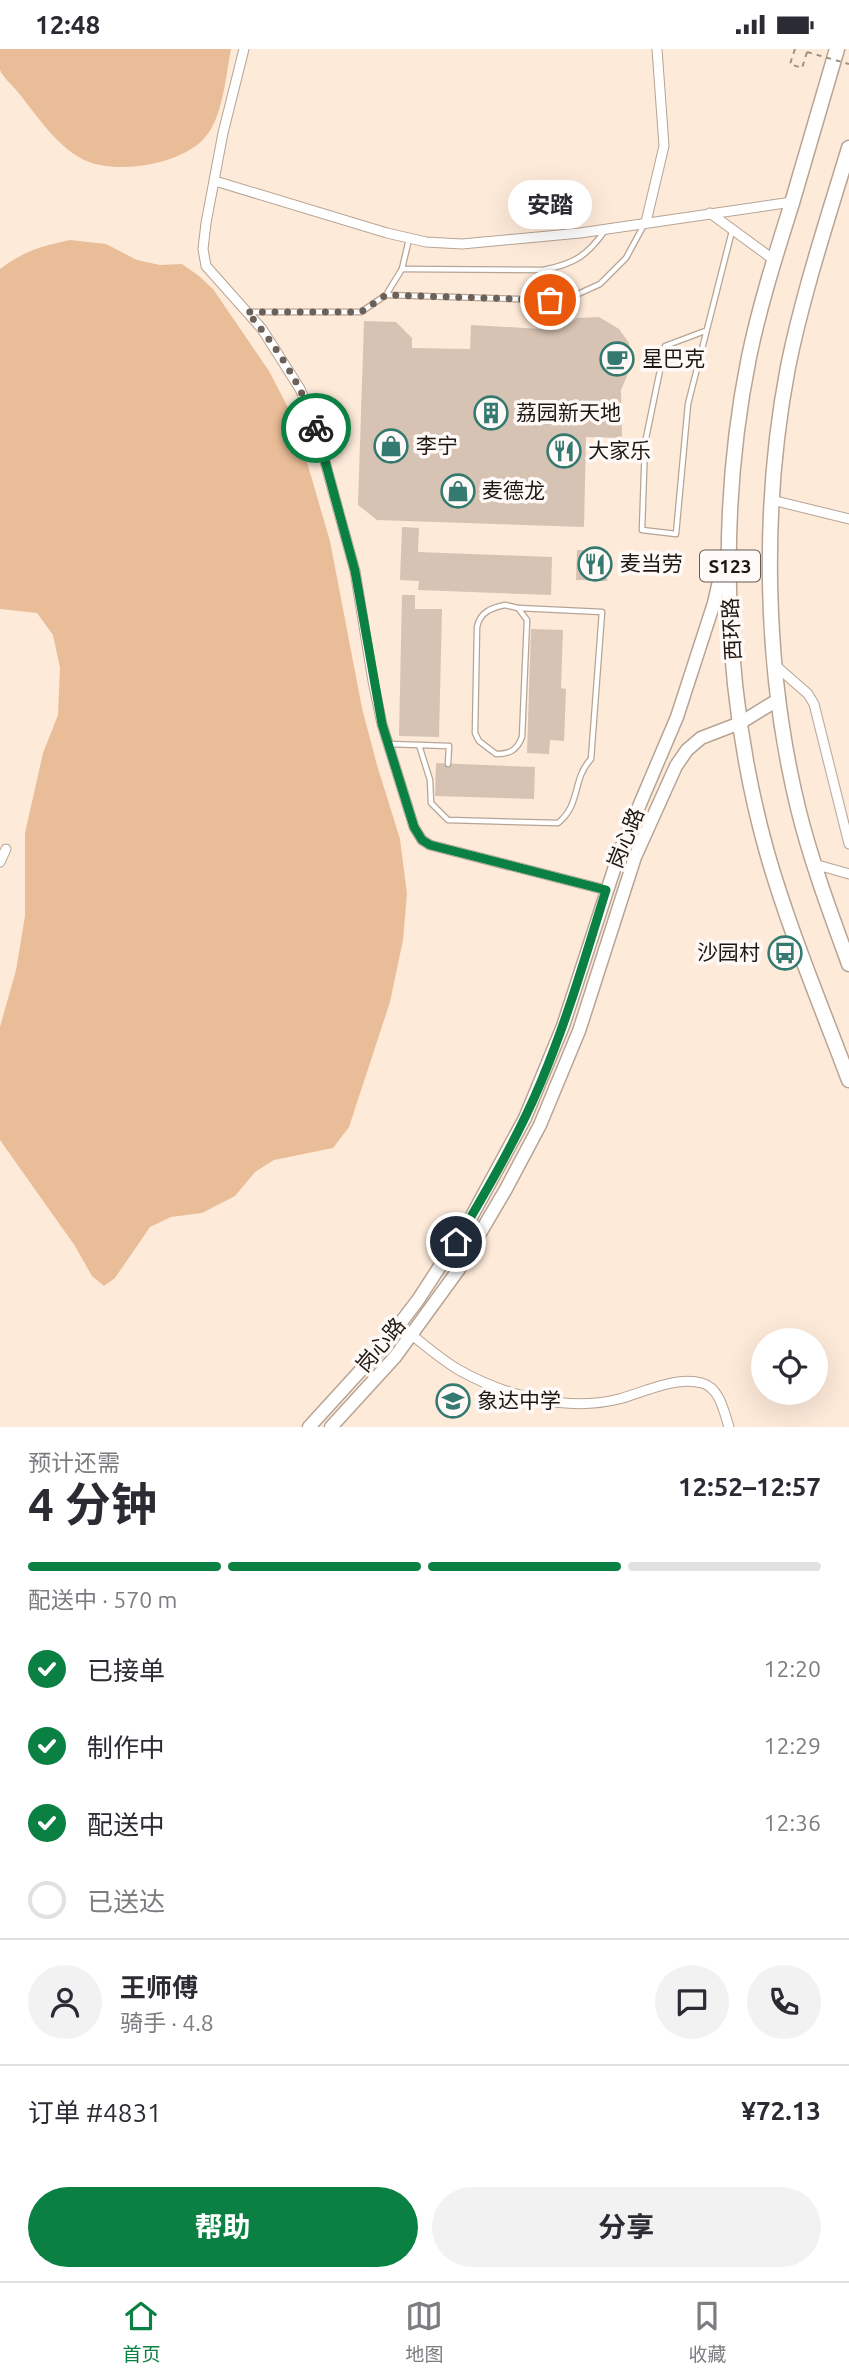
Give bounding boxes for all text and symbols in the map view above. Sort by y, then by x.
text: 12:48 [35,10,100,39]
callout: 安踏 [508,181,592,230]
text: 安踏 [527,192,573,217]
pin [520,270,580,330]
icon: bag [531,281,569,319]
cafe icon: 星巴克 [598,340,636,378]
place label: 星巴克 [642,346,705,370]
courier [281,393,351,463]
building icon: 荔园新天地 [472,394,510,432]
place label: 荔园新天地 [516,400,621,424]
icon: bike [297,409,335,447]
shop icon: 李宁 [372,427,410,465]
restaurant icon: 大家乐 [545,432,583,470]
place label: 李宁 [416,433,458,457]
place label: 大家乐 [588,438,651,462]
shop icon: 麦德龙 [439,472,477,510]
place label: 麦德龙 [482,478,545,502]
restaurant icon: 麦当劳 [576,545,614,583]
place label: 麦当劳 [620,551,683,575]
road number: S123 [700,551,760,581]
street label: 西环路 [717,597,745,661]
street label: 岗心路 [602,804,648,871]
bus stop icon: 沙园村 [766,934,804,972]
place label: 沙园村 [697,940,760,964]
pin [426,1212,486,1272]
icon: home [437,1223,475,1261]
street label: 岗心路 [351,1313,410,1376]
map controls [751,1328,828,1405]
button: locate [751,1328,828,1405]
school or university icon: 象达中学 [434,1382,472,1420]
place label: 象达中学 [477,1388,561,1412]
text: 预计还需 [28,1450,120,1475]
text: 12:52–12:57 [678,1472,821,1501]
text: 4 分钟 [28,1478,157,1530]
text: 配送中 · 570 m [28,1587,177,1612]
icon: check [28,1650,66,1688]
text: 已接单 [87,1656,165,1685]
text: 12:20 [763,1656,821,1681]
icon: check [28,1727,66,1765]
text: 制作中 [87,1733,165,1762]
text: 12:29 [763,1733,821,1758]
icon: check [28,1804,66,1842]
text: 配送中 [87,1810,165,1839]
text: 12:36 [763,1810,821,1835]
text: 已送达 [87,1887,165,1916]
button: person [28,1965,102,2039]
button: chat [655,1965,729,2039]
button: phone [747,1965,821,2039]
text: 王师傅 [120,1973,198,2002]
text: 骑手 · 4.8 [120,2010,214,2035]
text: ¥72.13 [741,2096,821,2125]
text: 订单 #4831 [28,2098,162,2127]
button: 帮助 [28,2187,418,2267]
button: 分享 [432,2187,821,2267]
tab: 首页 [122,2297,161,2366]
tab: 地图 [405,2297,444,2366]
tab: 收藏 [688,2297,727,2366]

